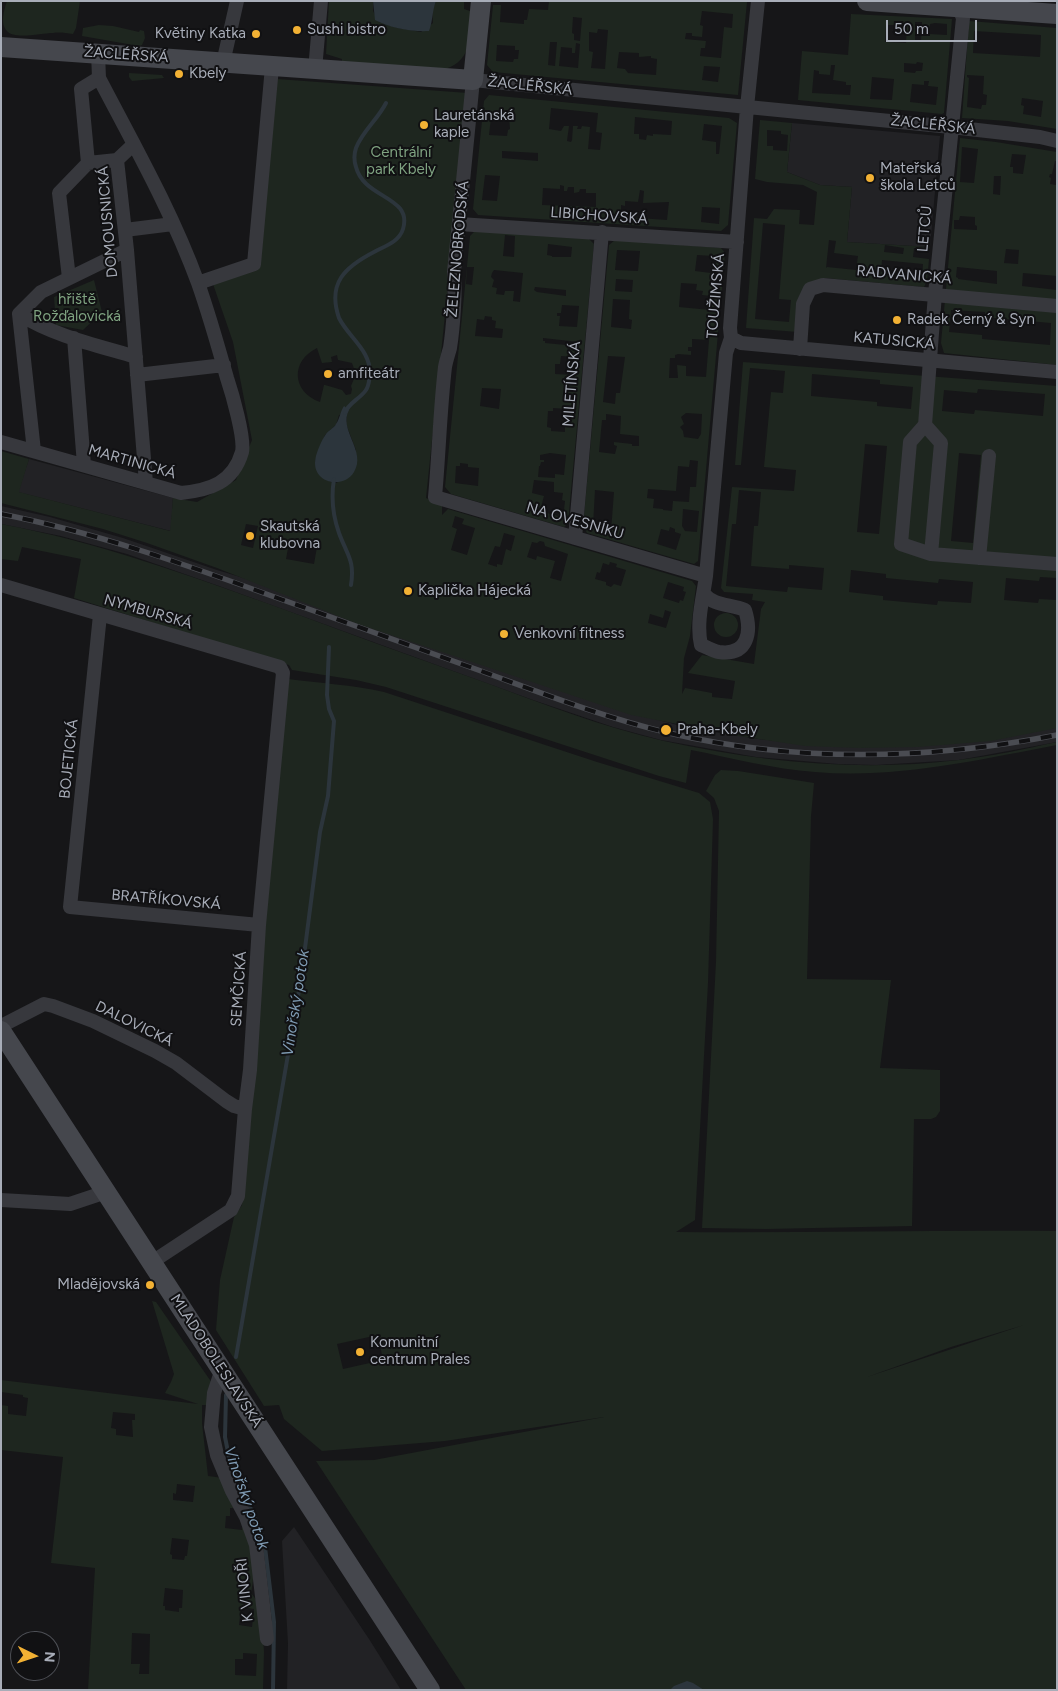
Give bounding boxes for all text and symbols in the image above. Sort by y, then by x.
scale bar [888,10,979,42]
text: 50 m [894,20,929,38]
place label: Sushi bistro [307,21,386,39]
marker: Sushi bistro [291,24,303,36]
place label: Květiny Katka [155,25,246,43]
marker: Květiny Katka [250,28,262,40]
street label: ŽACLÉŘSKÁ [83,43,169,67]
place label: Kbely [189,65,226,83]
marker: Kbely [173,68,185,80]
street label: ŽACLÉŘSKÁ [487,73,573,99]
place label: Lauretánská kaple [434,107,514,142]
street label: ŽACLÉŘSKÁ [890,112,976,138]
marker: Lauretánská kaple [418,119,430,131]
park label: Centrální park Kbely [366,144,436,179]
place label: Mateřská škola Letců [880,160,956,195]
street label: DOMOUSNICKÁ [94,165,122,279]
marker: Mateřská škola Letců [864,172,876,184]
street label: ŽELEZNOBRODSKÁ [443,180,473,318]
street label: LIBICHOVSKÁ [550,204,648,228]
street label: LETCŮ [914,205,936,253]
street label: TOUŽIMSKÁ [703,253,729,339]
street label: RADVANICKÁ [856,262,952,288]
park label: hřiště Rožďalovická [33,291,121,326]
place label: Radek Černý & Syn [907,311,1035,329]
marker: Radek Černý & Syn [891,314,903,326]
street label: KATUSICKÁ [853,328,935,354]
street label: MILETÍNSKÁ [559,340,585,428]
place label: amfiteátr [338,365,400,383]
marker: amfiteátr [322,368,334,380]
street label: MARTINICKÁ [86,441,178,483]
street label: NA OVESNÍKU [524,498,626,544]
place label: Skautská klubovna [260,518,320,553]
marker: Skautská klubovna [244,530,256,542]
place label: Kaplička Hájecká [418,582,531,600]
marker: Kaplička Hájecká [402,585,414,597]
street label: NYMBURSKÁ [102,591,194,633]
place label: Venkovní fitness [514,625,625,643]
marker: Venkovní fitness [498,628,510,640]
street label: BOJETICKÁ [56,718,82,800]
place label: Praha-Kbely [677,721,758,739]
marker: Praha-Kbely [659,723,673,737]
street label: BRATŘÍKOVSKÁ [111,886,221,914]
water label: Vinořský potok [278,948,314,1058]
street label: SEMČICKÁ [227,951,251,1027]
street label: DALOVICKÁ [92,997,176,1051]
place label: Mladějovská [57,1276,140,1294]
marker: Mladějovská [144,1279,156,1291]
street label: MLADOBOLESLAVSKÁ [166,1291,266,1431]
place label: Komunitní centrum Prales [370,1334,470,1369]
marker: Komunitní centrum Prales [354,1346,366,1358]
water label: Vinořský potok [219,1444,273,1552]
street label: K VINOŘI [233,1557,257,1623]
north arrow [10,1631,60,1681]
text: N [41,1651,58,1663]

